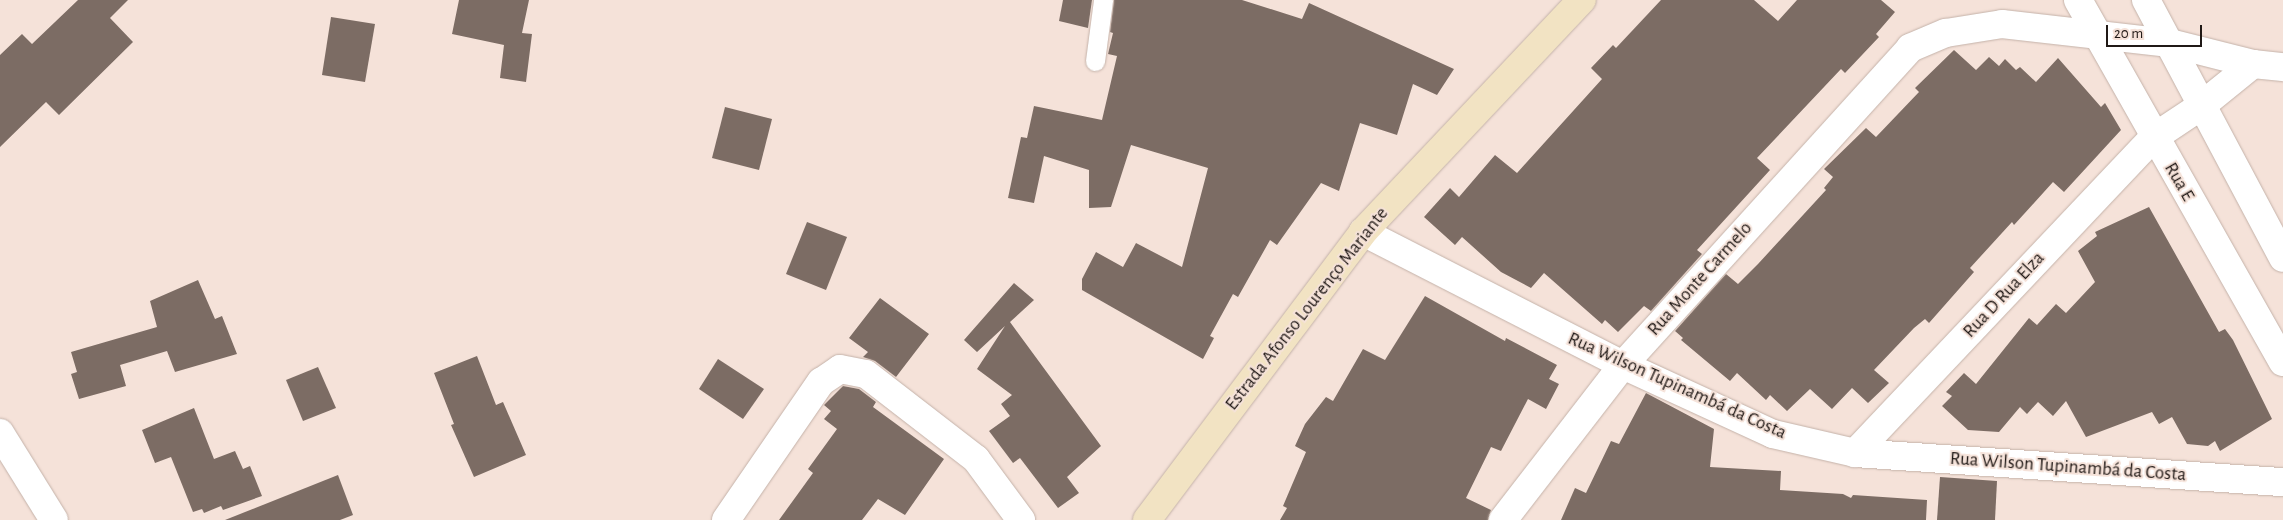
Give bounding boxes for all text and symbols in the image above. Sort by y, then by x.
scale bar [2108,15,2204,47]
text: 20 m [2114,26,2143,41]
street label: Rua E [2159,159,2199,205]
street label: Estrada Afonso Lourenço Mariante [1221,203,1393,415]
street label: Rua Monte Carmelo [1643,217,1757,341]
street label: Rua D Rua Elza [1958,247,2050,343]
street label: Rua Wilson Tupinambá da Costa [1564,327,1790,445]
street label: Rua Wilson Tupinambá da Costa [1949,447,2187,487]

